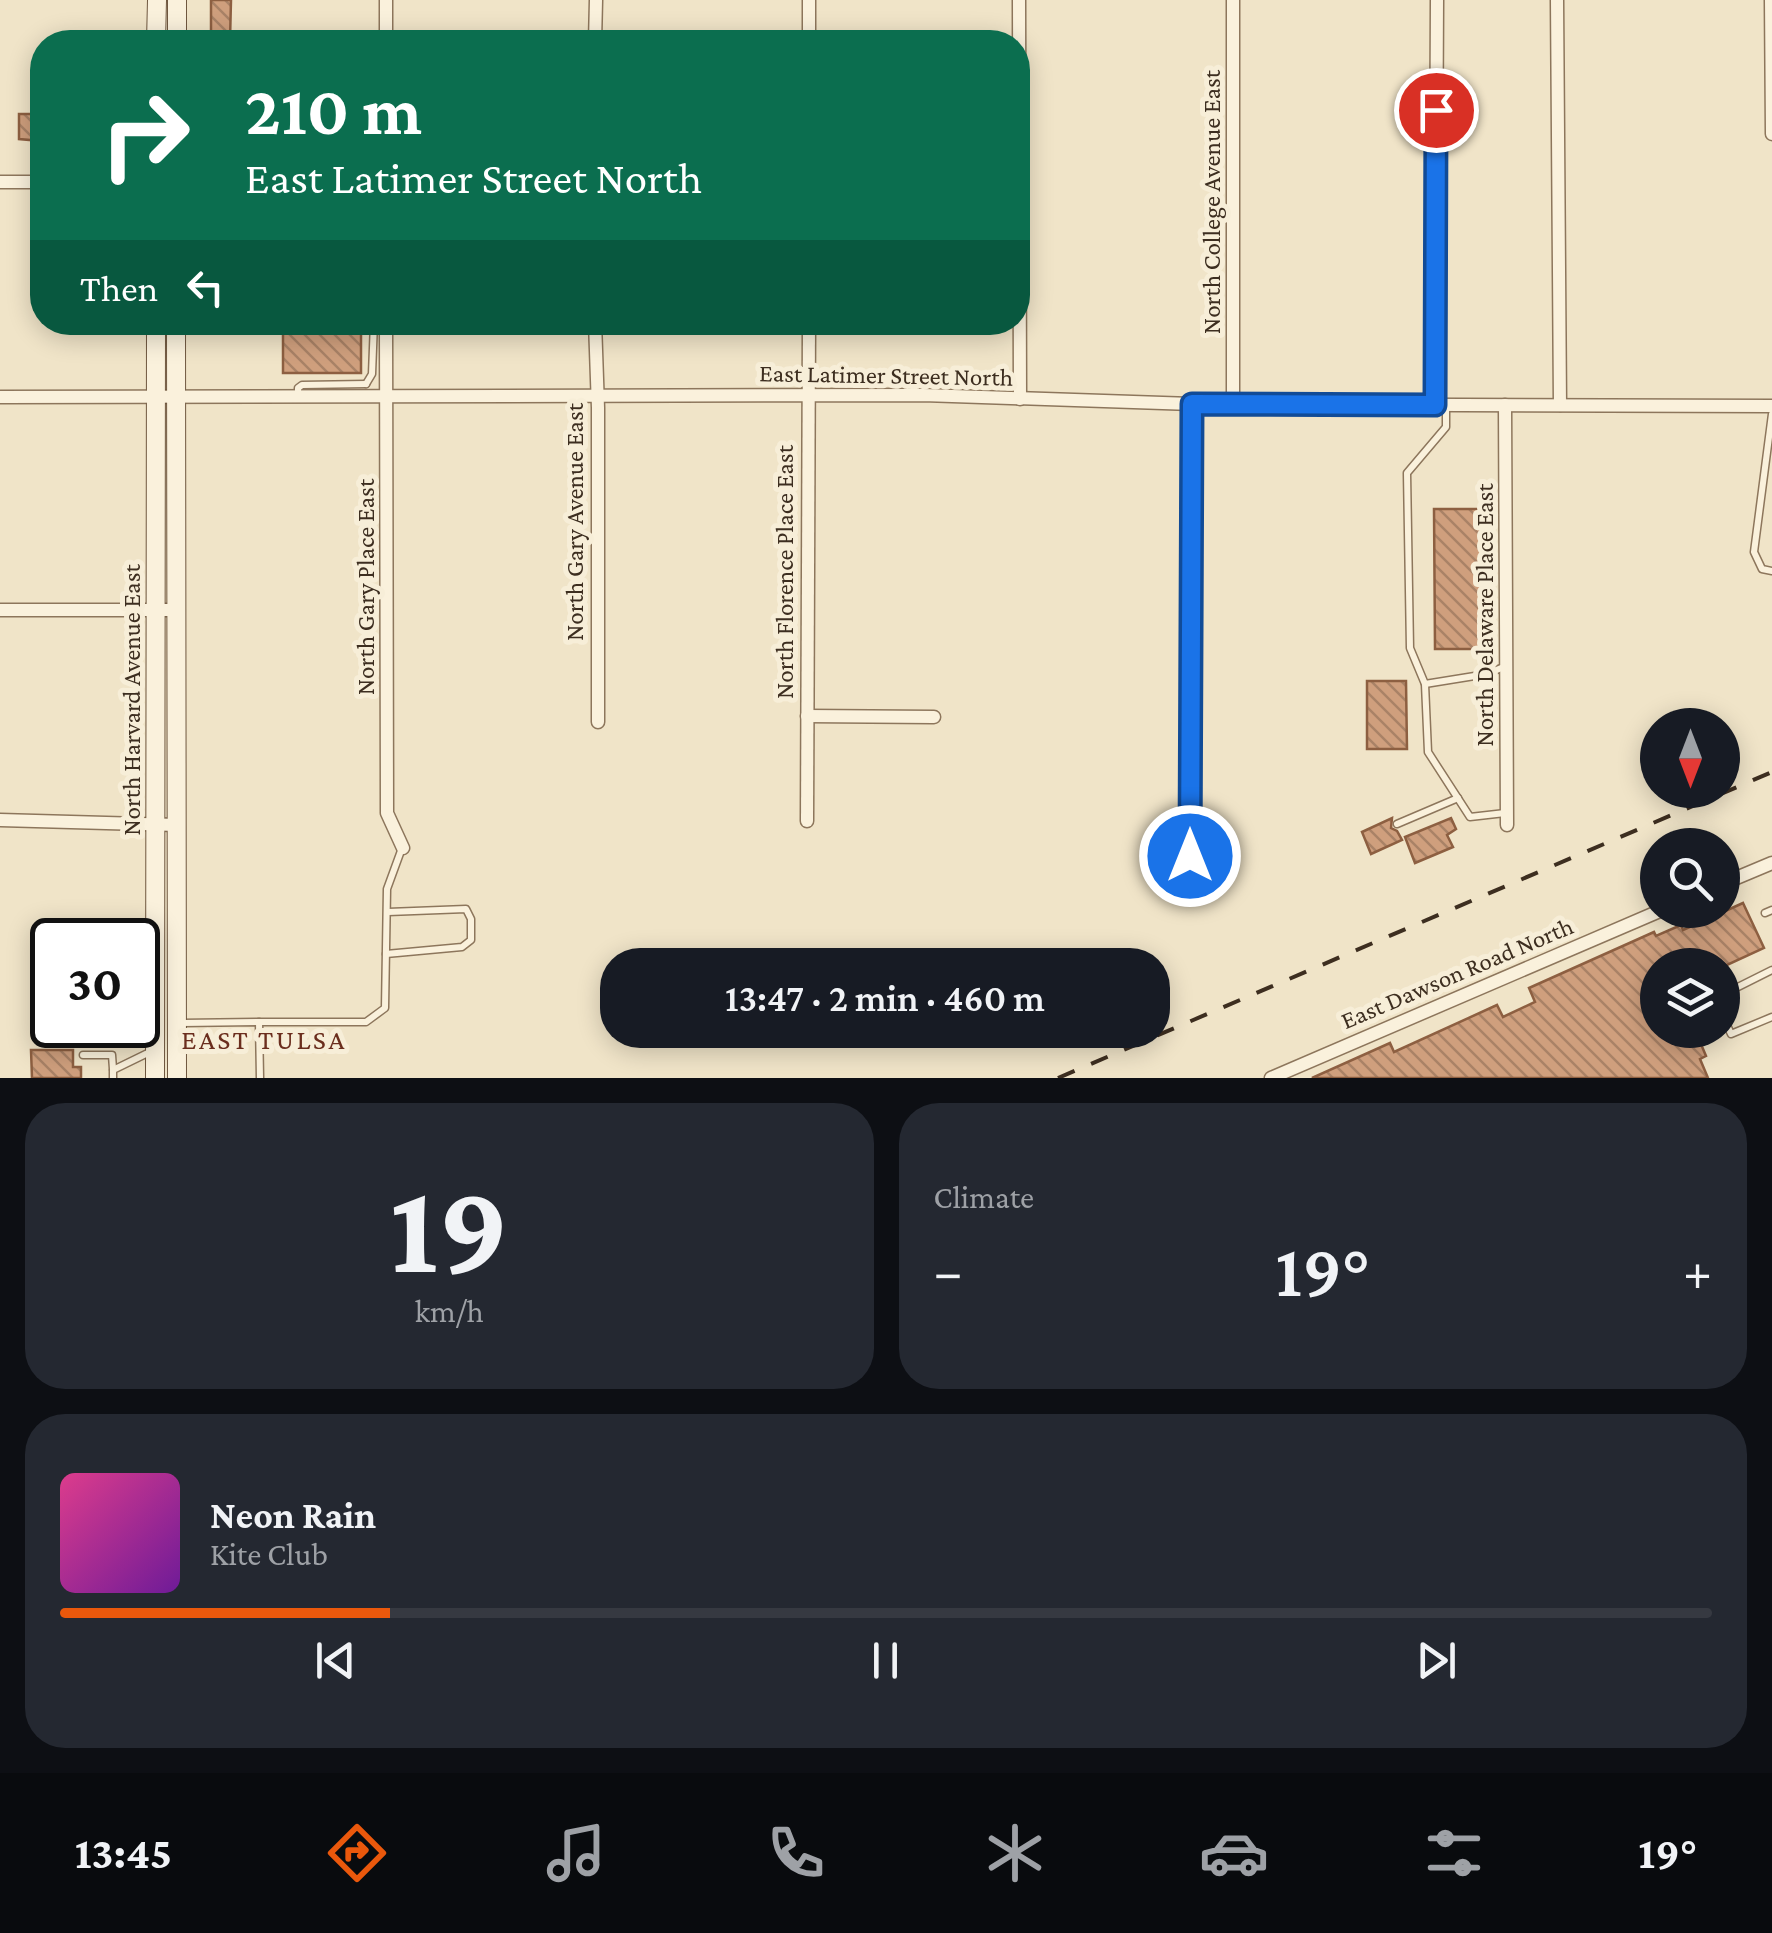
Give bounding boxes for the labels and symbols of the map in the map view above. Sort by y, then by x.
pin [1394,68,1479,153]
street label: North College Avenue East [1198,69,1226,334]
street label: East Latimer Street North [759,359,1013,391]
street label: North Gary Avenue East [561,402,589,641]
street label: North Florence Place East [771,444,798,699]
street label: North Gary Place East [352,478,380,695]
street label: North Delaware Place East [1471,483,1498,747]
street label: North Harvard Avenue East [118,564,145,836]
north arrow [1640,708,1740,808]
position arrow [1138,804,1242,908]
street label: East Dawson Road North [1337,912,1577,1034]
speed limit sign: 30 [30,918,160,1048]
district label: EAST TULSA [181,1024,347,1055]

